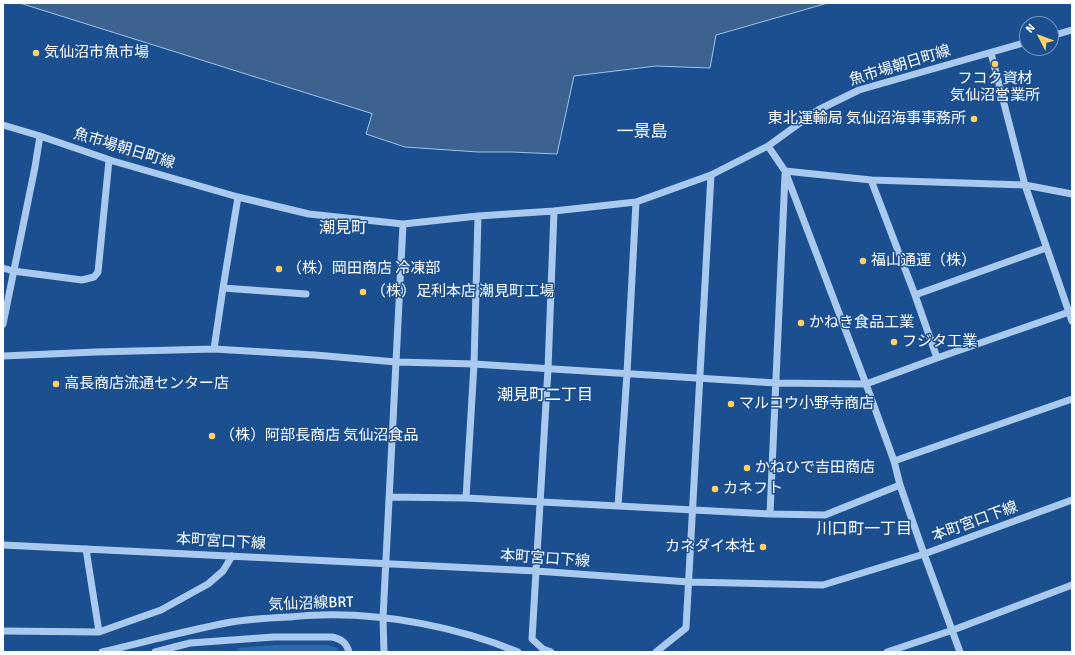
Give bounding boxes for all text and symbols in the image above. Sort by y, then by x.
north arrow [1019,16,1059,56]
text: N [1023,21,1038,35]
street label: 魚市場朝日町線 [847,42,953,90]
place label: 気仙沼市魚市場 [44,44,149,62]
marker: 気仙沼市魚市場 [31,48,41,58]
marker: フコク資材 気仙沼営業所 [990,59,1000,69]
place label: フコク資材 気仙沼営業所 [950,70,1040,105]
place label: 東北運輸局 気仙沼海事事務所 [768,110,966,128]
marker: 東北運輸局 気仙沼海事事務所 [969,114,979,124]
district label: 一景島 [617,123,667,143]
street label: 魚市場朝日町線 [71,125,177,173]
district label: 潮見町 [319,219,367,239]
place label: 福山通運（株） [871,252,976,270]
marker: 福山通運（株） [858,256,868,266]
place label: （株）岡田商店 冷凍部 [287,260,440,278]
marker: （株）岡田商店 冷凍部 [274,264,284,274]
place label: （株）足利本店 潮見町工場 [371,283,554,301]
marker: （株）足利本店 潮見町工場 [358,287,368,297]
place label: かねき食品工業 [809,314,914,332]
marker: かねき食品工業 [796,318,806,328]
place label: フジタ工業 [902,333,977,351]
marker: フジタ工業 [889,337,899,347]
place label: 高長商店流通センター店 [64,375,229,393]
marker: 高長商店流通センター店 [51,379,61,389]
district label: 潮見町二丁目 [497,386,593,406]
place label: マルコウ小野寺商店 [739,395,874,413]
marker: マルコウ小野寺商店 [726,399,736,409]
place label: （株）阿部長商店 気仙沼食品 [220,427,418,445]
marker: （株）阿部長商店 気仙沼食品 [207,431,217,441]
place label: かねひで吉田商店 [755,459,875,477]
marker: かねひで吉田商店 [742,463,752,473]
place label: カネフト [723,480,783,498]
marker: カネフト [710,484,720,494]
street label: 本町宮口下線 [930,498,1020,546]
district label: 川口町一丁目 [816,520,912,540]
street label: 本町宮口下線 [176,531,266,553]
place label: カネダイ本社 [665,538,755,556]
marker: カネダイ本社 [758,542,768,552]
street label: 本町宮口下線 [499,547,591,571]
street label: 気仙沼線BRT [268,594,354,614]

